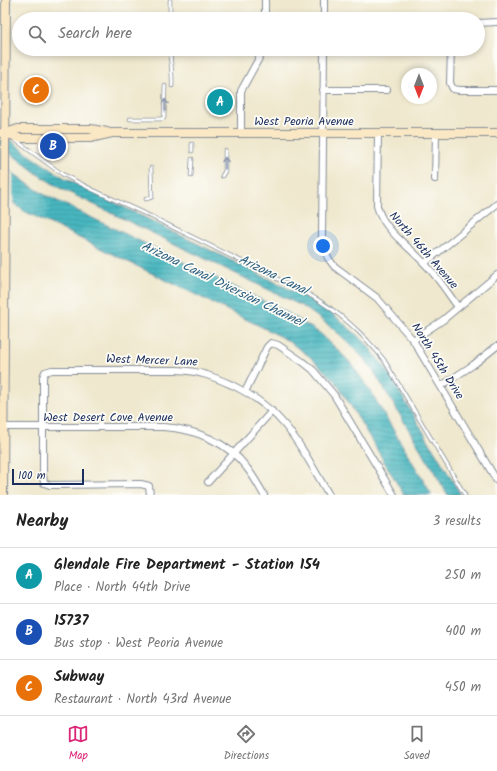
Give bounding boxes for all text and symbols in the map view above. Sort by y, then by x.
search box [12,12,485,56]
text: Search here [58,22,132,46]
icon: search [26,23,48,45]
north arrow [401,68,437,104]
pin: C [23,75,49,105]
pin: A [207,87,233,117]
one-way arrow [161,99,168,112]
street label: West Peoria Avenue [254,112,354,131]
pin: B [40,131,66,161]
one-way arrow [221,157,229,170]
street label: North 46th Avenue [384,207,463,294]
water label: Arizona Canal Diversion Channel [138,236,309,334]
your location [313,236,333,256]
water label: Arizona Canal [235,249,314,303]
street label: North 45th Drive [406,319,469,404]
street label: West Mercer Lane [106,349,199,372]
street label: West Desert Cove Avenue [43,408,173,427]
scale bar [12,467,84,486]
text: 100 m [18,467,46,485]
text: Nearby [16,508,68,535]
text: 3 results [433,511,481,532]
text: Glendale Fire Department - Station 154 [54,553,320,577]
text: A [25,565,33,586]
text: 250 m [444,565,481,586]
text: Place · North 44th Drive [54,577,190,598]
text: 15737 [54,609,89,633]
text: B [25,621,33,642]
text: 400 m [445,621,481,642]
text: Bus stop · West Peoria Avenue [54,633,223,654]
text: Subway [54,665,104,689]
text: C [25,677,33,698]
text: 450 m [445,677,481,698]
text: Restaurant · North 43rd Avenue [54,689,231,710]
tab: Map [67,723,89,765]
tab: Directions [224,723,269,765]
tab: Saved [404,723,430,765]

